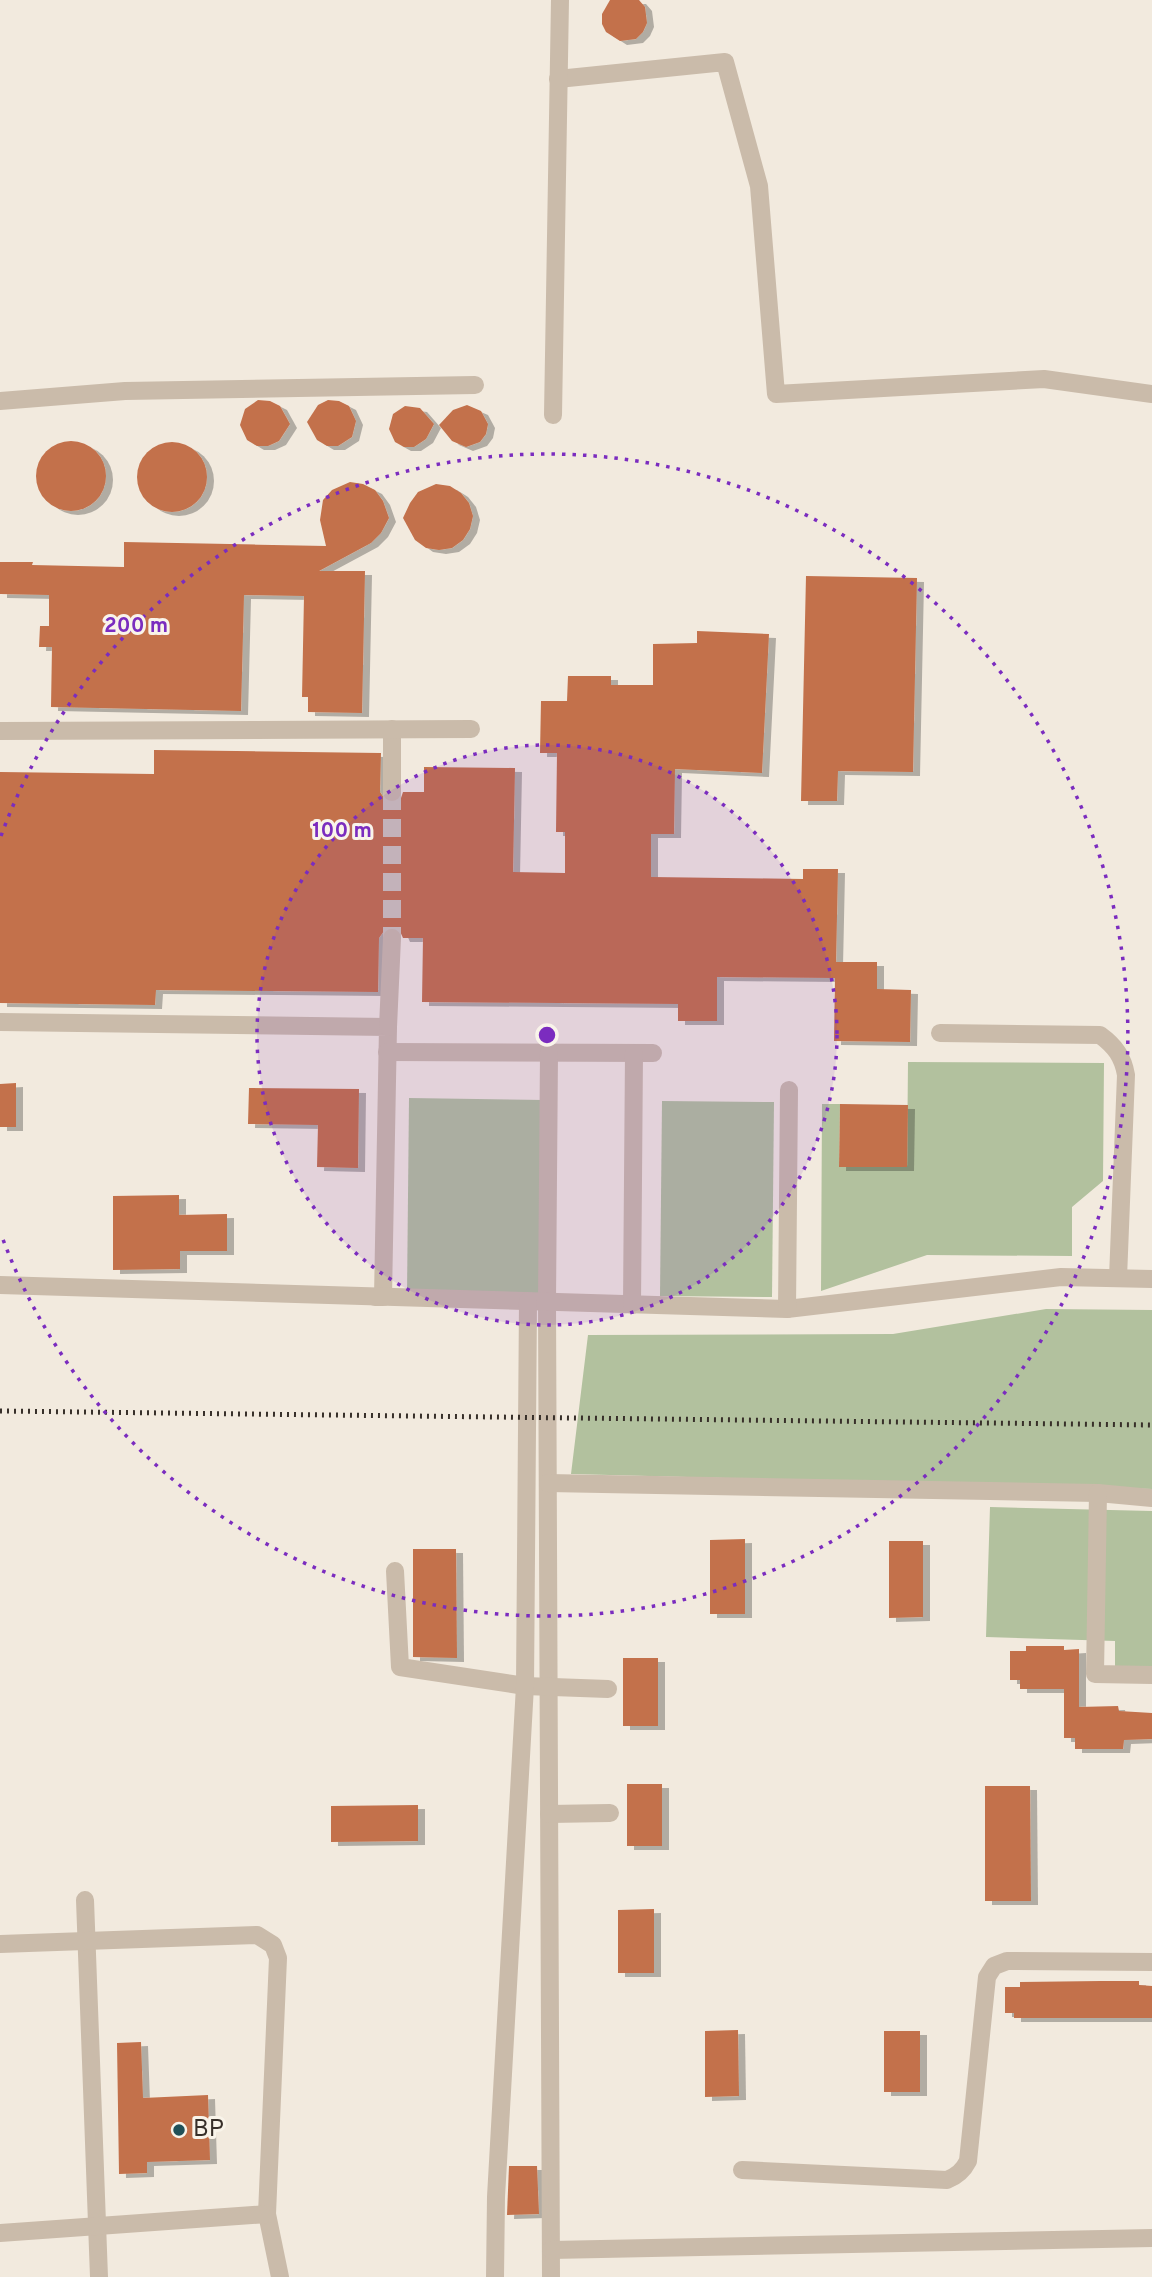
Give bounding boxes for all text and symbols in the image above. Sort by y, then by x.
text: 200 m [104,613,168,640]
text: 100 m [312,818,372,845]
centre of rings [535,1023,559,1047]
place label: BP [193,2115,224,2145]
marker: BP [171,2122,187,2138]

